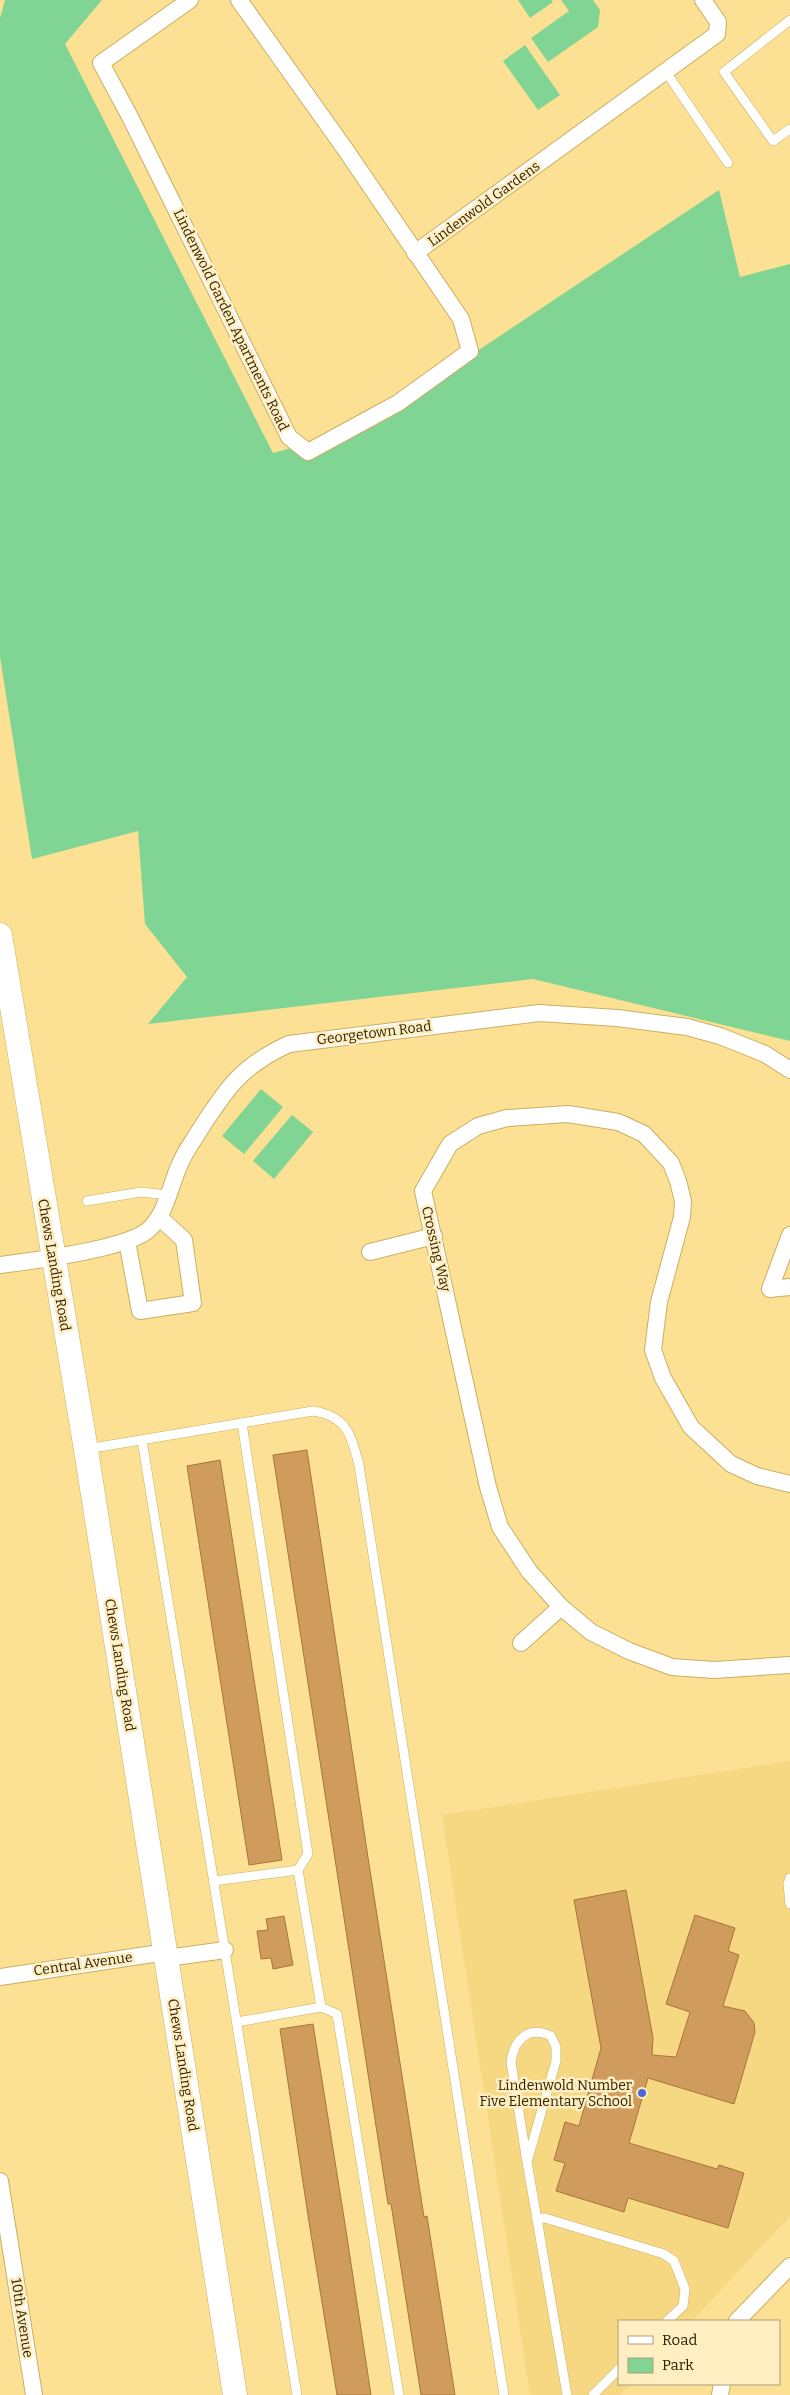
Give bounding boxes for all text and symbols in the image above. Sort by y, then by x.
street label: Lindenwold Gardens [425,158,543,250]
street label: Lindenwold Garden Apartments Road [170,206,292,434]
street label: Georgetown Road [316,1018,432,1048]
street label: Chews Landing Road [34,1198,74,1332]
street label: Crossing Way [418,1205,454,1294]
street label: Chews Landing Road [101,1597,139,1733]
street label: Central Avenue [32,1949,134,1979]
street label: Chews Landing Road [164,1997,202,2133]
place label: Lindenwold Number Five Elementary School [479,2077,632,2110]
marker: Lindenwold Number Five Elementary School [636,2087,648,2099]
street label: 10th Avenue [7,2277,37,2359]
legend [618,2320,780,2385]
text: Road [662,2331,697,2349]
text: Park [662,2356,694,2374]

